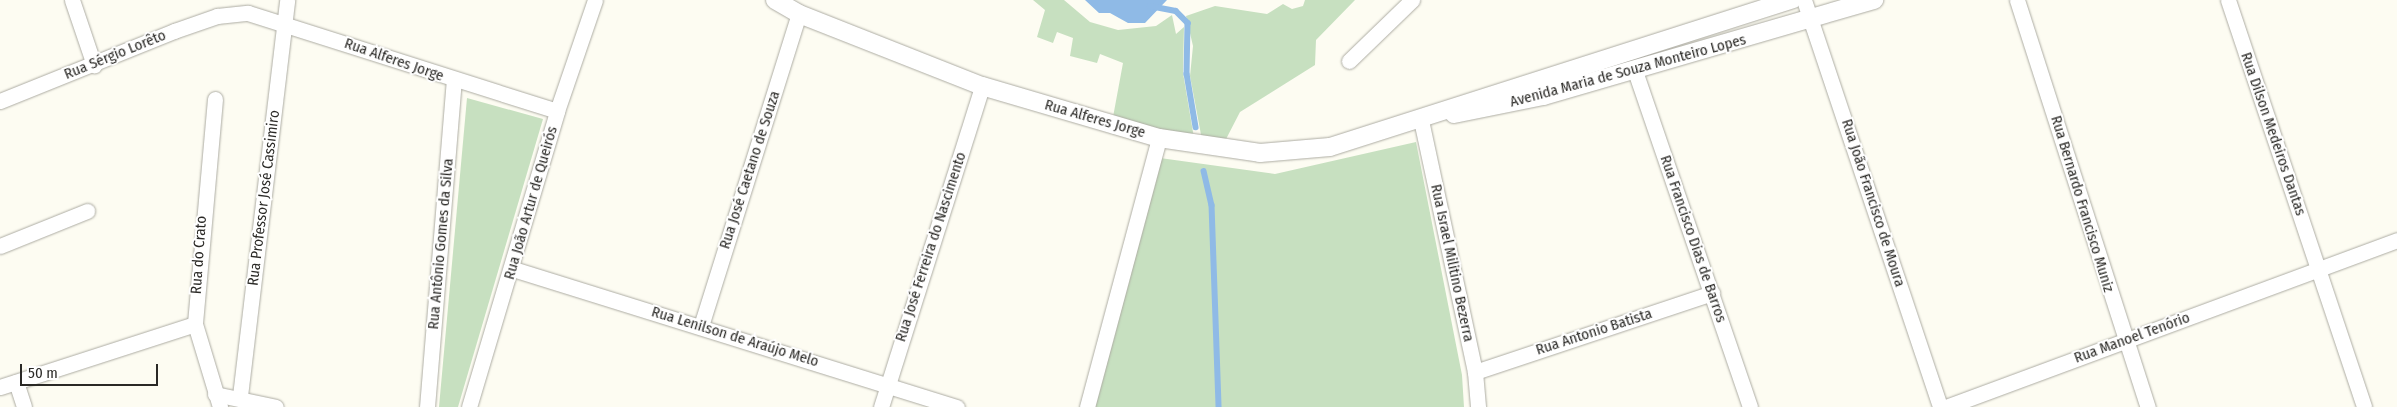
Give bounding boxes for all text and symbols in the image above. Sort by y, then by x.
street label: Rua Sérgio Lorêto [62,26,168,84]
street label: Avenida Maria de Souza Monteiro Lopes [1508,31,1748,111]
street label: Rua Alferes Jorge [342,35,446,85]
street label: Rua Dilson Medeiros Dantas [2237,50,2309,218]
street label: Rua José Caetano de Souza [716,89,784,251]
street label: Rua Alferes Jorge [1043,96,1147,142]
street label: Rua Professor José Cassimiro [244,109,284,287]
street label: Rua Bernardo Francisco Muniz [2047,114,2117,294]
street label: Rua João Francisco de Moura [1837,117,1909,289]
street label: Rua João Artur de Queirós [500,124,562,282]
street label: Rua José Ferreira do Nascimento [892,150,970,344]
street label: Rua Francisco Dias de Barros [1656,153,1730,325]
street label: Rua Antônio Gomes da Silva [425,158,457,330]
street label: Rua Israel Militino Bezerra [1427,183,1477,343]
street label: Rua do Crato [187,215,211,295]
street label: Rua Lenilson de Araújo Melo [649,303,821,371]
street label: Rua Antonio Batista [1534,305,1654,359]
street label: Rua Manoel Tenório [2072,309,2192,367]
scale bar [22,354,160,386]
text: 50 m [28,364,58,382]

